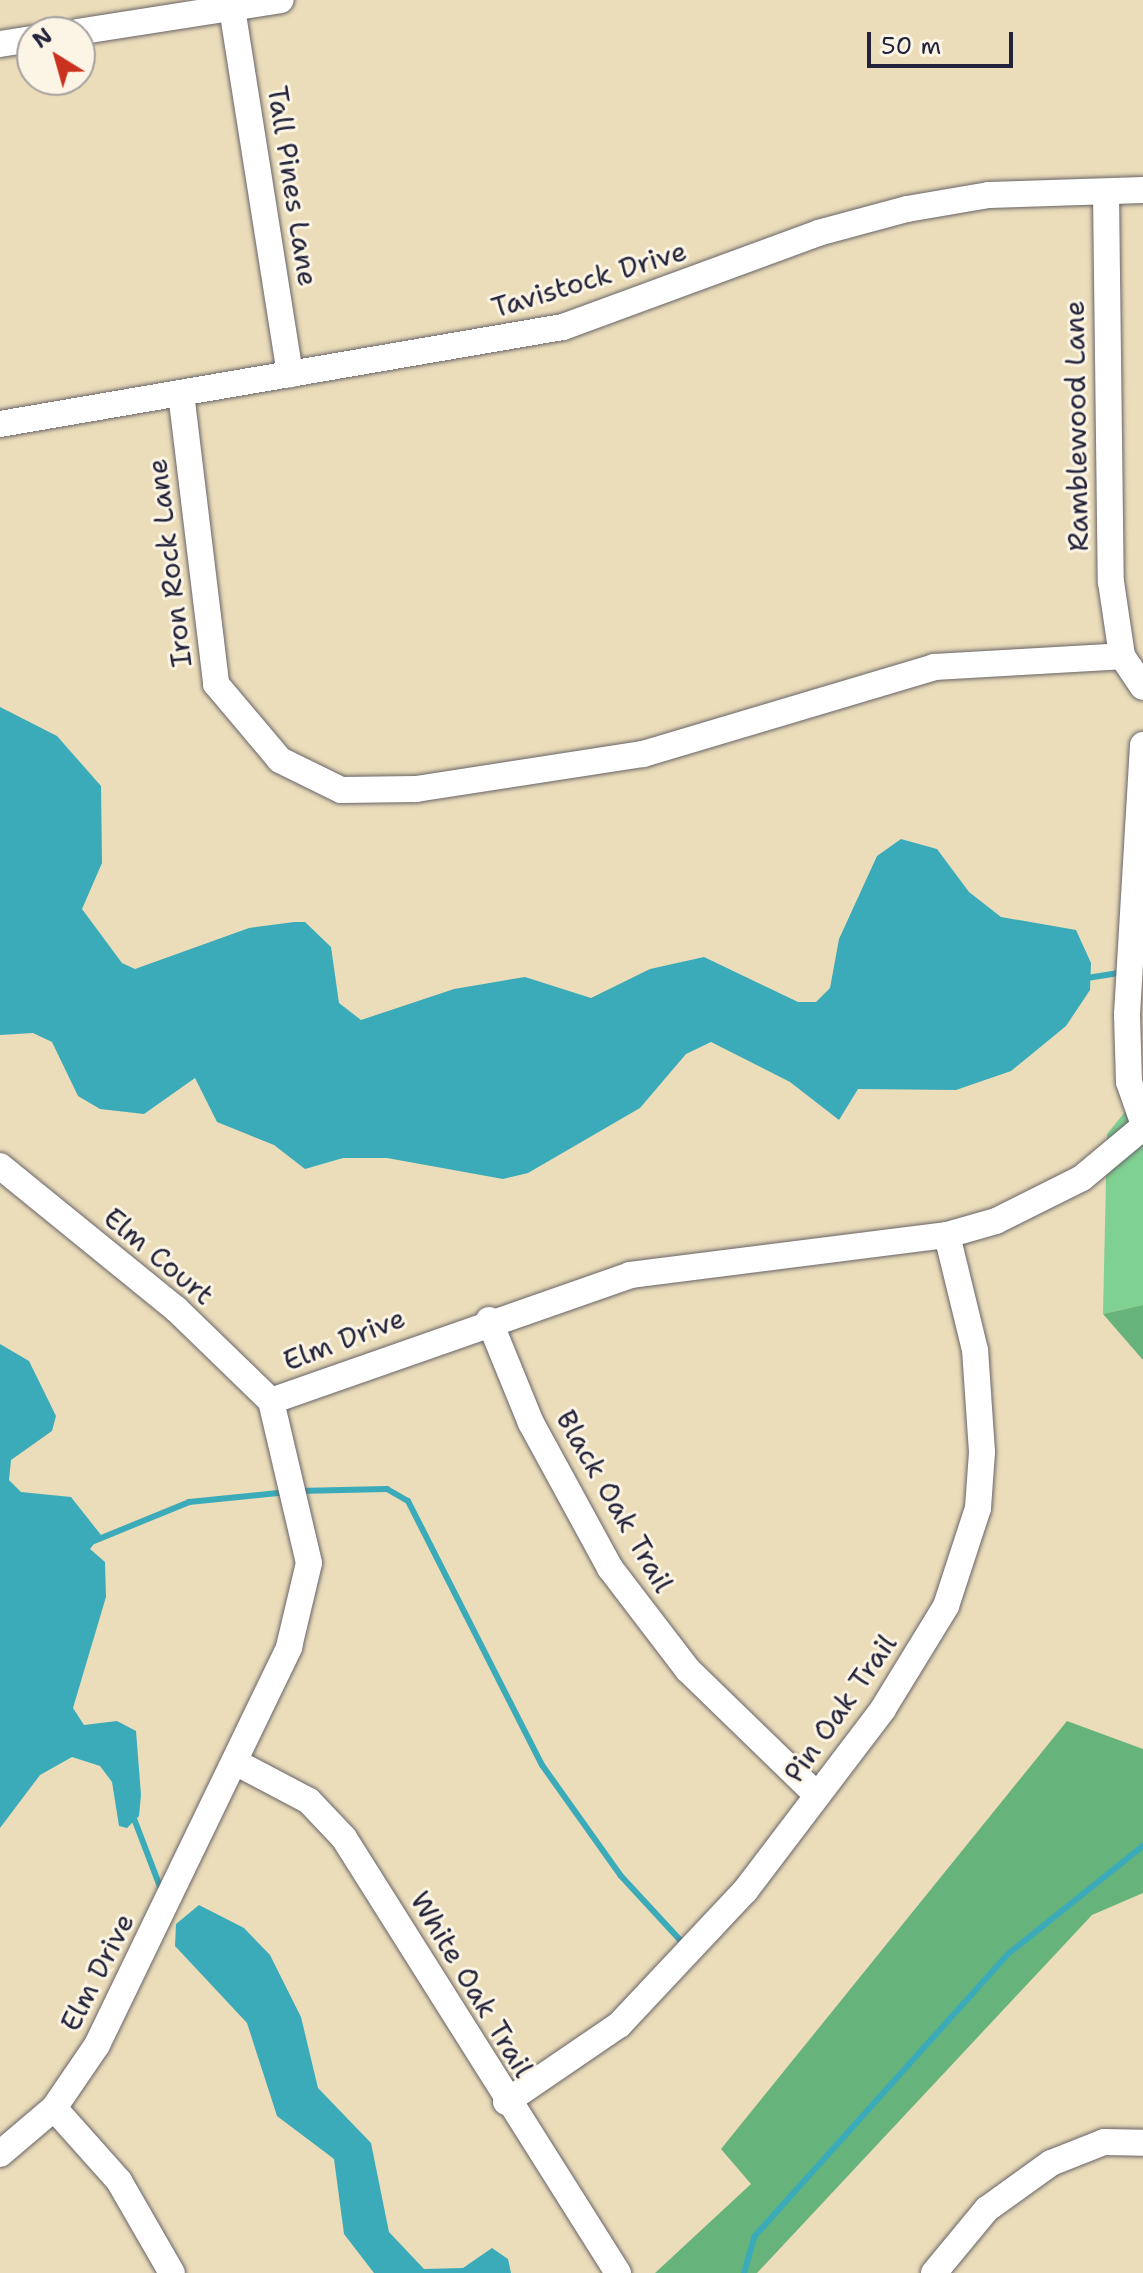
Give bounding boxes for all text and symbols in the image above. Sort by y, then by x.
north arrow [16,16,96,96]
scale bar [871,16,1017,66]
text: N [27,21,58,55]
text: 50 m [881,30,941,62]
street label: Tall Pines Lane [261,83,325,289]
street label: Tavistock Drive [487,233,691,325]
street label: Ramblewood Lane [1057,300,1095,552]
street label: Iron Rock Lane [140,457,198,669]
street label: Elm Court [97,1200,221,1312]
street label: Elm Drive [278,1300,410,1378]
street label: Black Oak Trail [549,1404,681,1598]
street label: Pin Oak Trail [777,1628,903,1788]
street label: White Oak Trail [403,1885,541,2083]
street label: Elm Drive [53,1907,141,2037]

